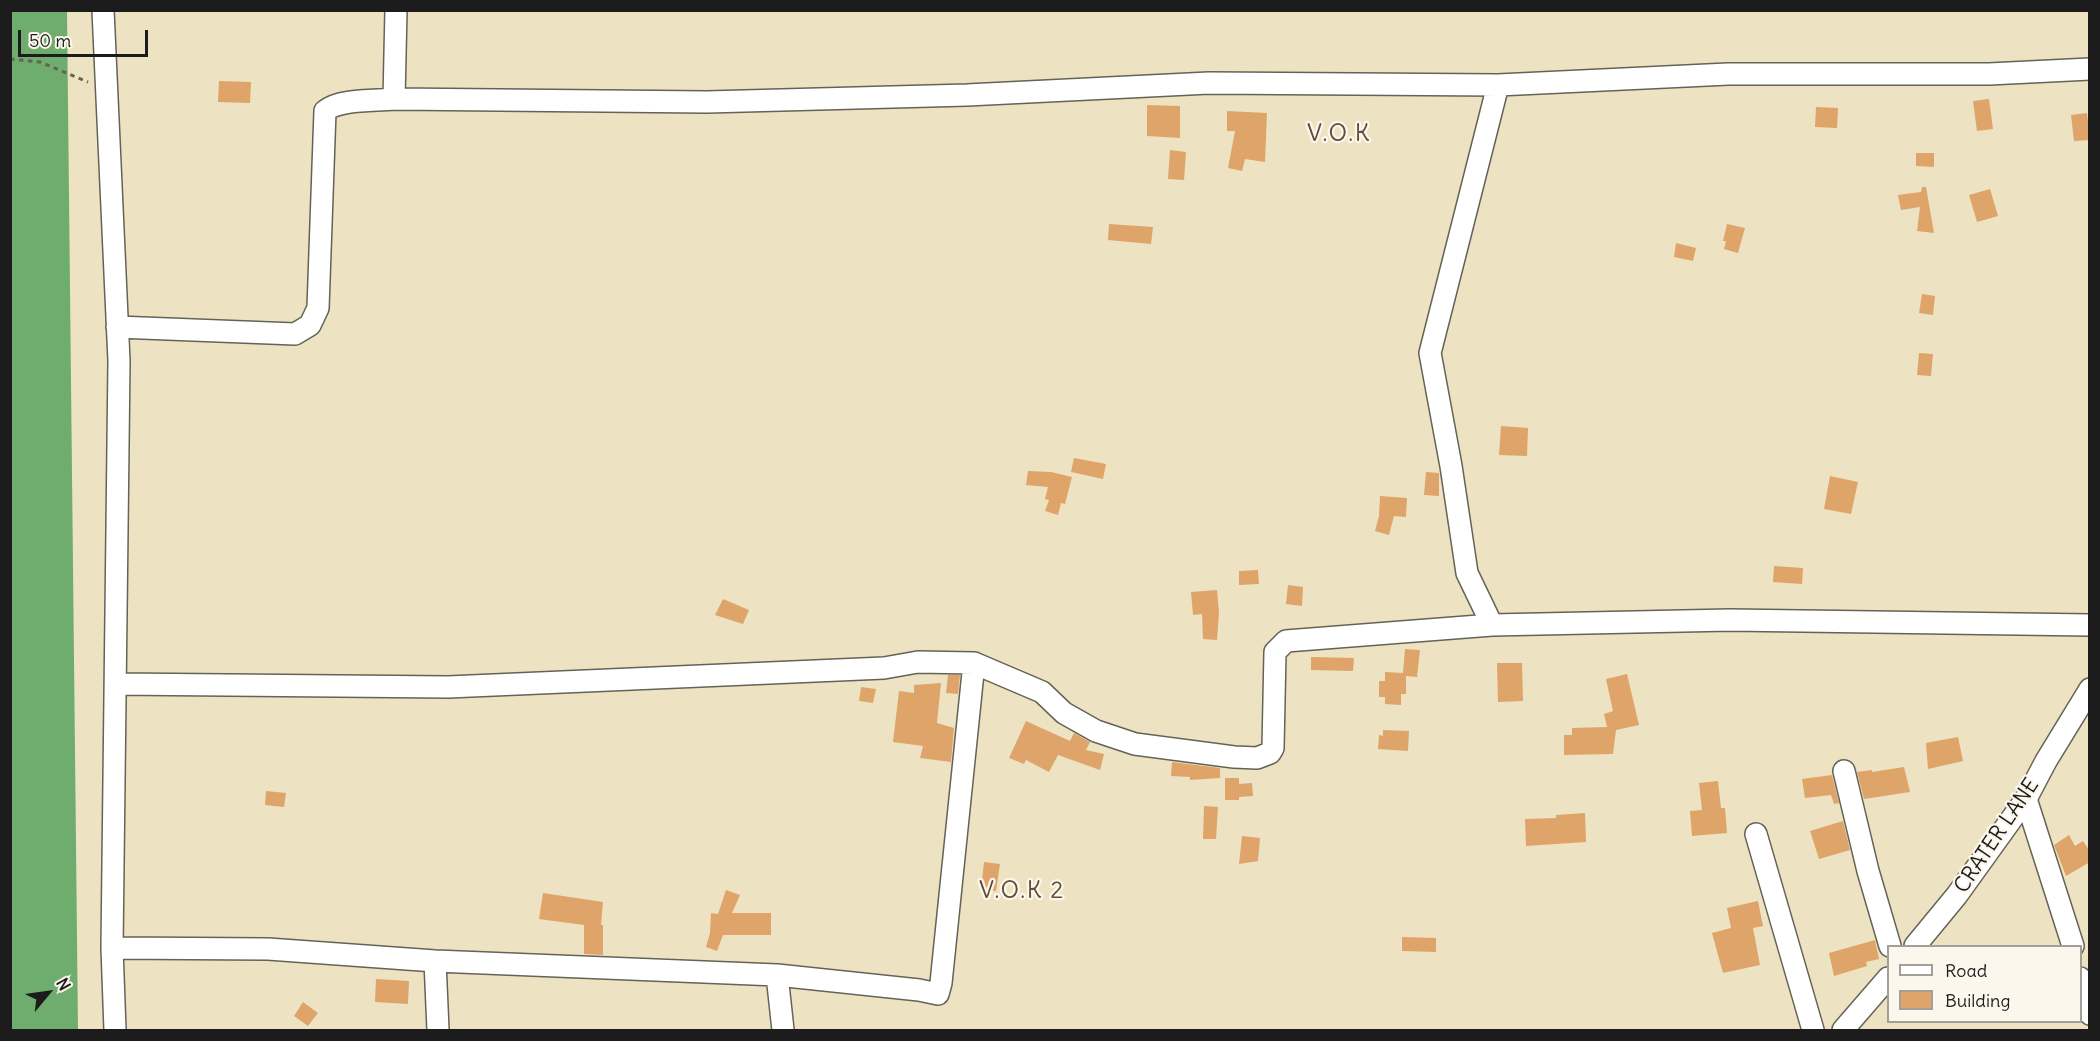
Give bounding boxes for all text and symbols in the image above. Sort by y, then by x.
scale bar [21,18,152,56]
text: 50 m [29,29,71,52]
district label: V.O.K [1307,120,1371,148]
street label: CRATER LANE [1949,774,2045,898]
district label: V.O.K 2 [979,877,1065,905]
legend [1887,945,2082,1023]
text: Road [1945,959,1987,982]
north arrow [18,963,78,1023]
text: N [52,975,75,994]
text: Building [1945,989,2010,1012]

